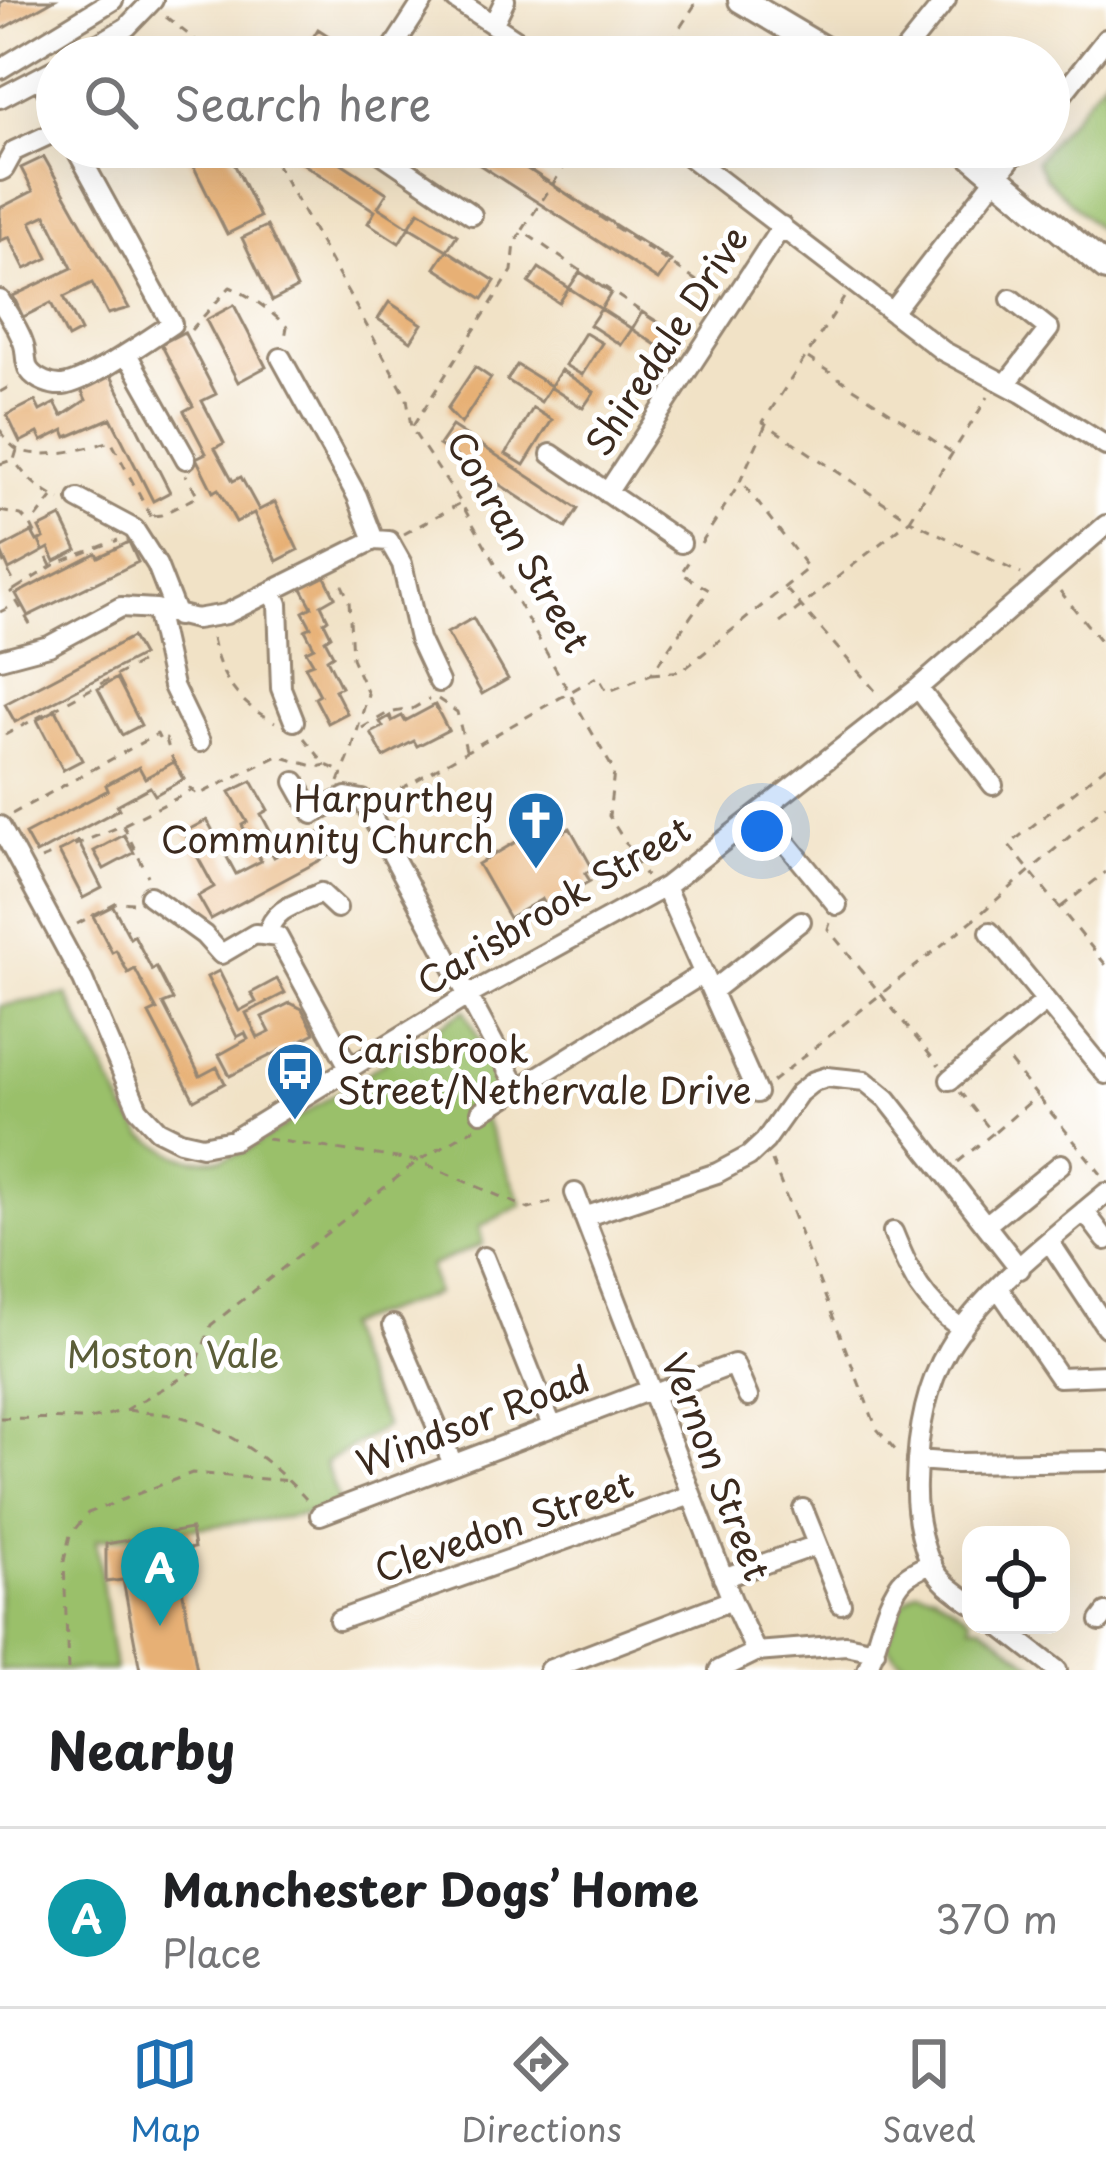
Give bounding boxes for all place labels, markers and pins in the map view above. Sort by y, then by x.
place label: Harpurthey Community Church [161,770,494,865]
church icon: Harpurthey Community Church [505,789,567,871]
place label: Carisbrook Street/Nethervale Drive [337,1021,752,1116]
bus stop icon: Carisbrook Street/Nethervale Drive [264,1040,326,1122]
pin: A [121,1527,199,1626]

